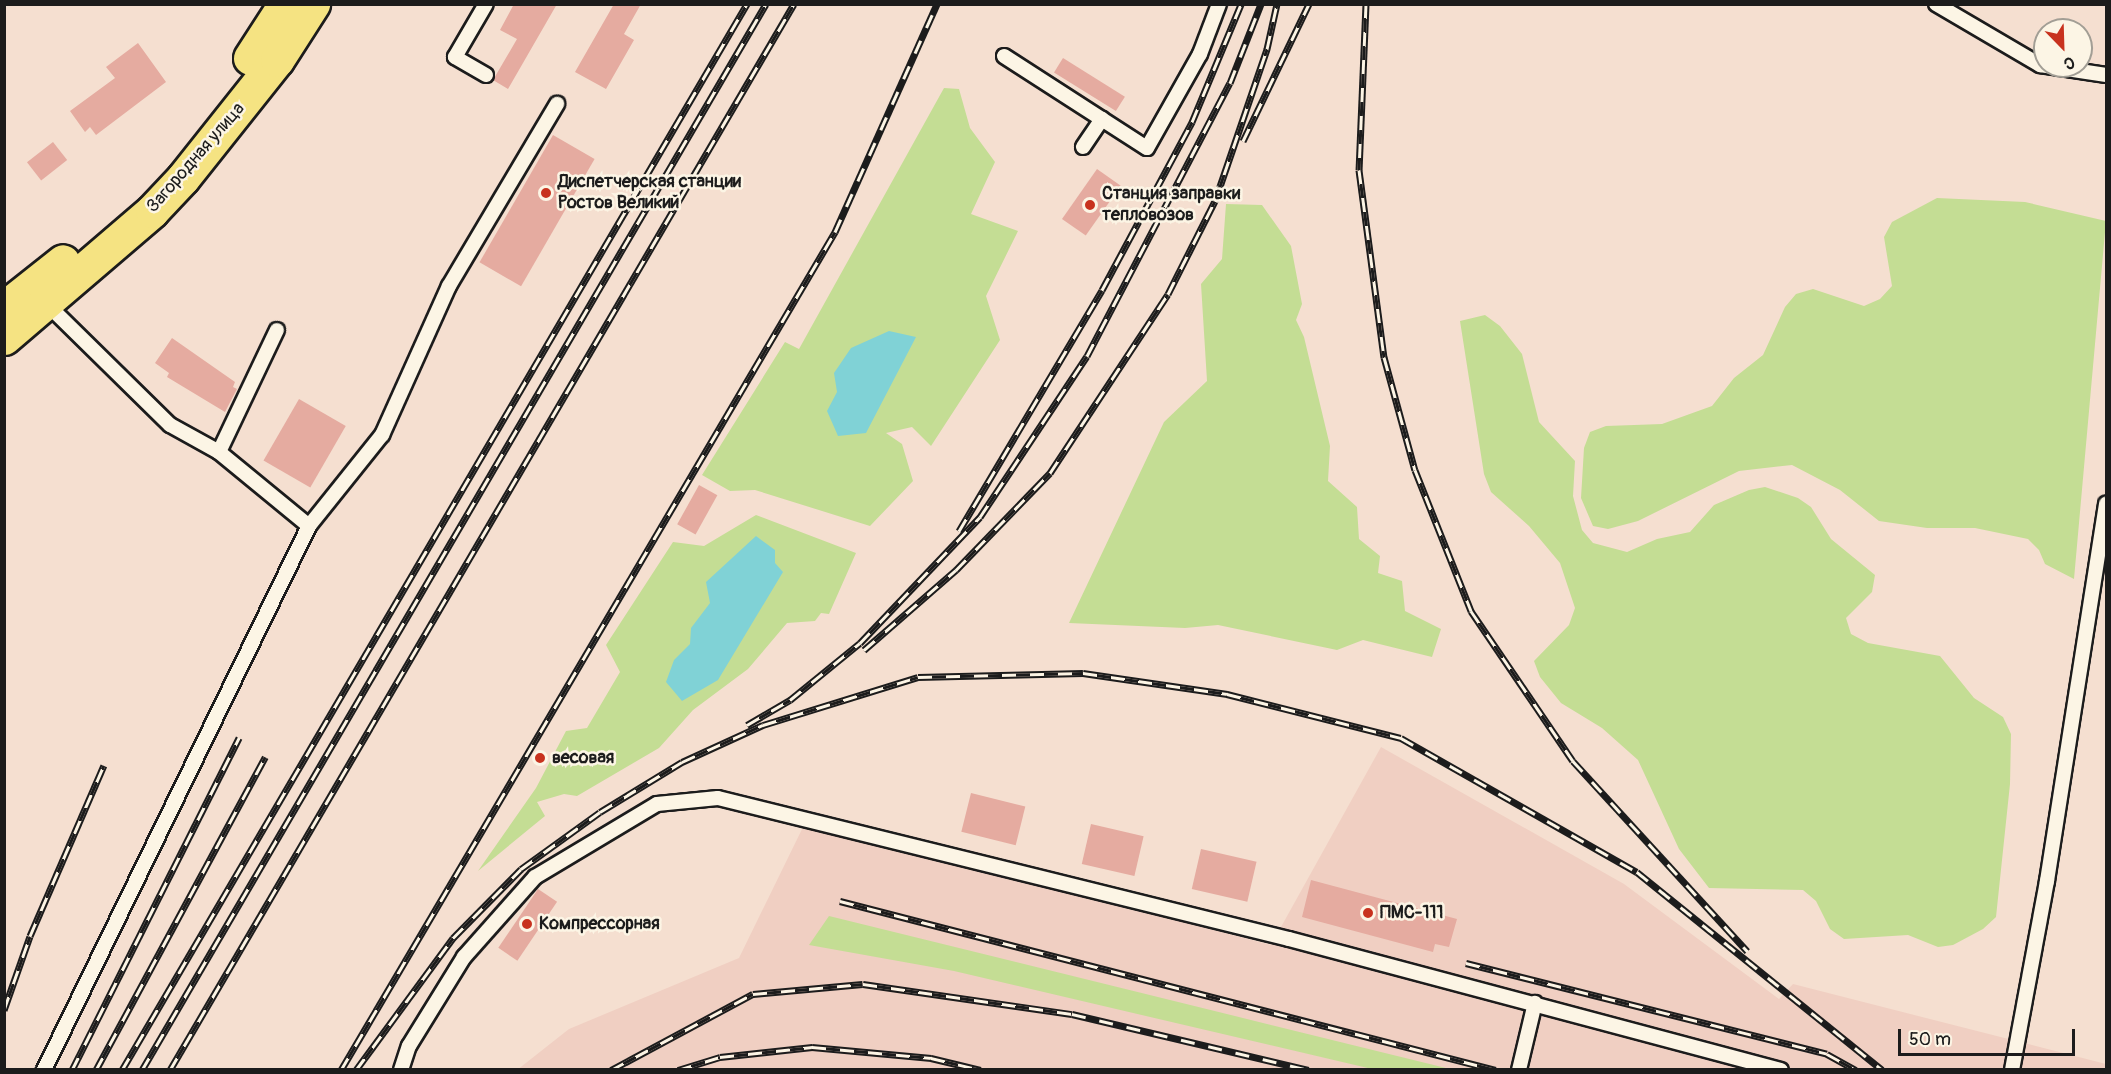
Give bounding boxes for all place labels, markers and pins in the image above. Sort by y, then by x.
place label: Диспетчерская станции Ростов Великий [558,172,741,214]
place label: Станция заправки тепловозов [1102,184,1240,226]
marker: Диспетчерская станции Ростов Великий [539,186,553,200]
marker: Станция заправки тепловозов [1083,198,1097,212]
place label: весовая [552,747,614,769]
marker: весовая [533,751,547,765]
place label: ПМС-111 [1380,902,1444,924]
marker: ПМС-111 [1361,906,1375,920]
place label: Компрессорная [539,913,660,935]
marker: Компрессорная [520,917,534,931]

